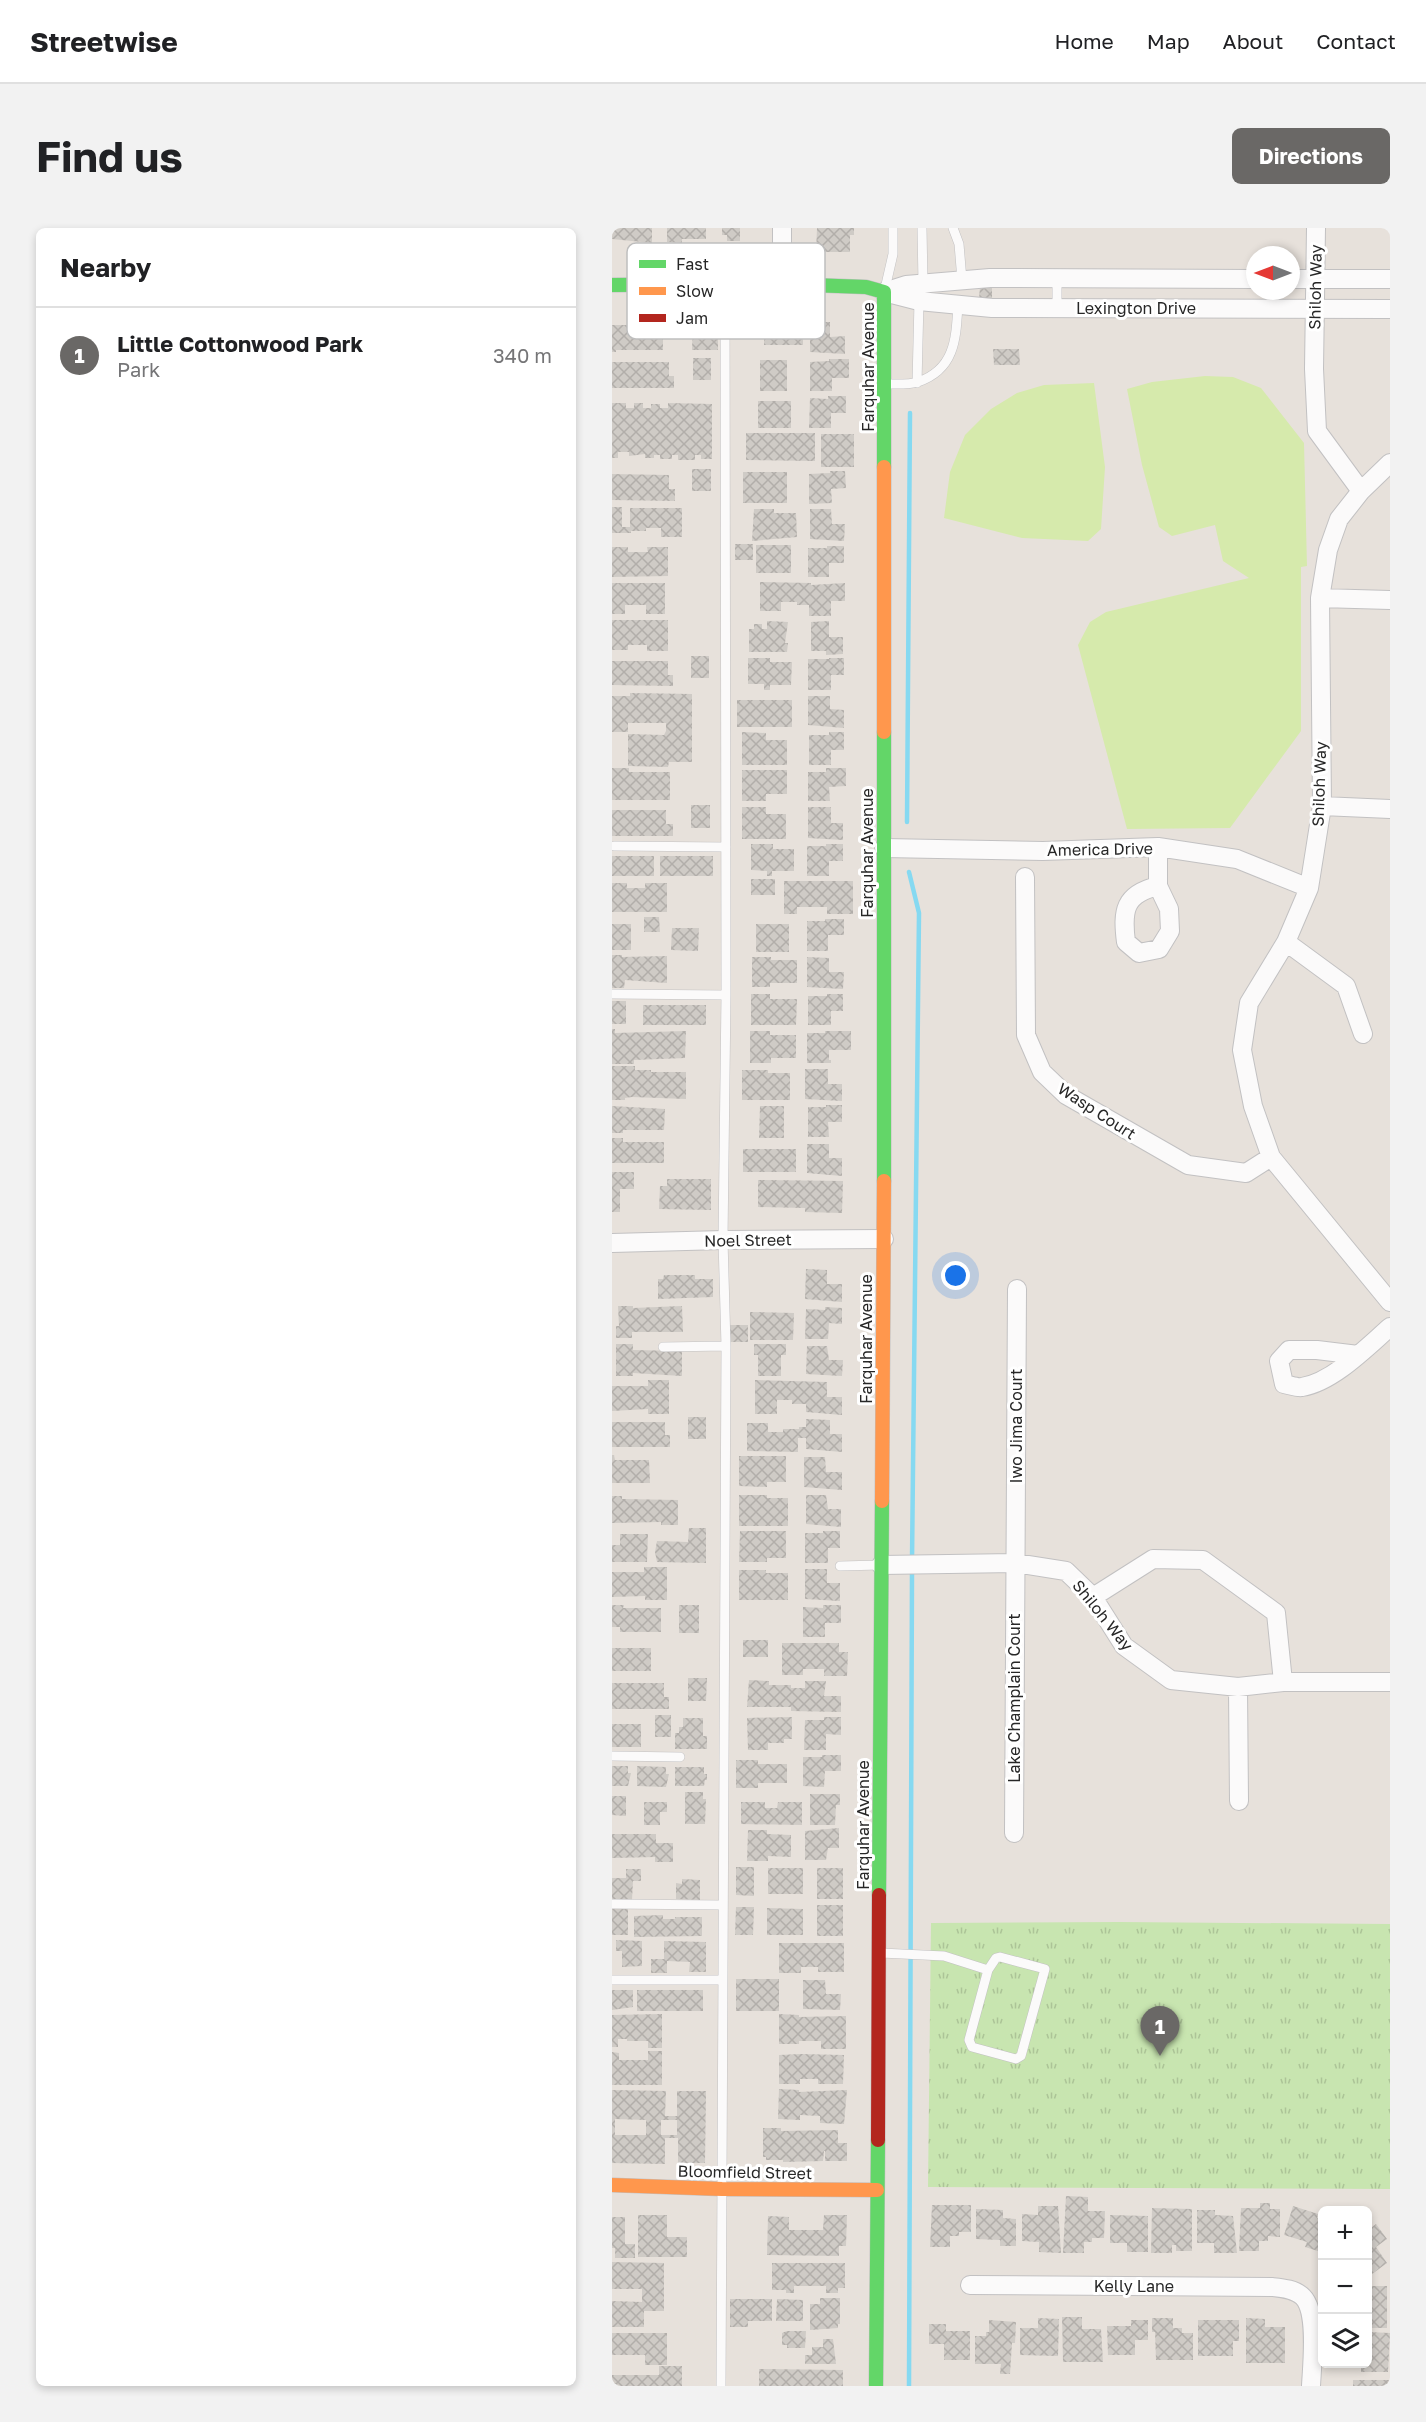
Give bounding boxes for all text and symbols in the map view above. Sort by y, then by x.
text: Streetwise [30,25,178,58]
text: Home [1054,28,1114,54]
text: Map [1147,28,1190,54]
text: About [1223,28,1283,54]
text: Contact [1316,28,1396,54]
button: Directions [1232,128,1390,184]
text: Find us [36,131,183,181]
legend [627,243,825,339]
street label: Shiloh Way [1304,244,1326,330]
north arrow [1246,246,1300,300]
text: Nearby [60,252,151,283]
text: Fast [676,254,709,274]
text: Slow [676,281,714,301]
street label: Lexington Drive [1076,298,1196,318]
street label: Farquhar Avenue [858,302,878,432]
text: Jam [676,308,708,328]
text: Little Cottonwood Park [117,330,363,357]
text: 1 [74,343,85,367]
text: 340 m [493,343,552,367]
text: Park [117,357,160,381]
street label: Shiloh Way [1308,741,1330,827]
street label: Farquhar Avenue [857,788,877,918]
street label: America Drive [1047,838,1153,860]
street label: Wasp Court [1054,1078,1140,1144]
street label: Noel Street [704,1229,792,1251]
your location [941,1261,970,1290]
street label: Farquhar Avenue [856,1274,876,1404]
street label: Iwo Jima Court [1006,1369,1026,1483]
street label: Shiloh Way [1068,1576,1138,1654]
street label: Lake Champlain Court [1004,1613,1024,1783]
street label: Farquhar Avenue [853,1760,873,1890]
pin: 1 [1140,2006,1180,2056]
street label: Bloomfield Street [678,2161,812,2183]
map controls [1318,2206,1372,2368]
button: + [1318,2206,1372,2260]
button: − [1318,2260,1372,2314]
street label: Kelly Lane [1094,2276,1174,2296]
button: layers [1318,2314,1372,2368]

